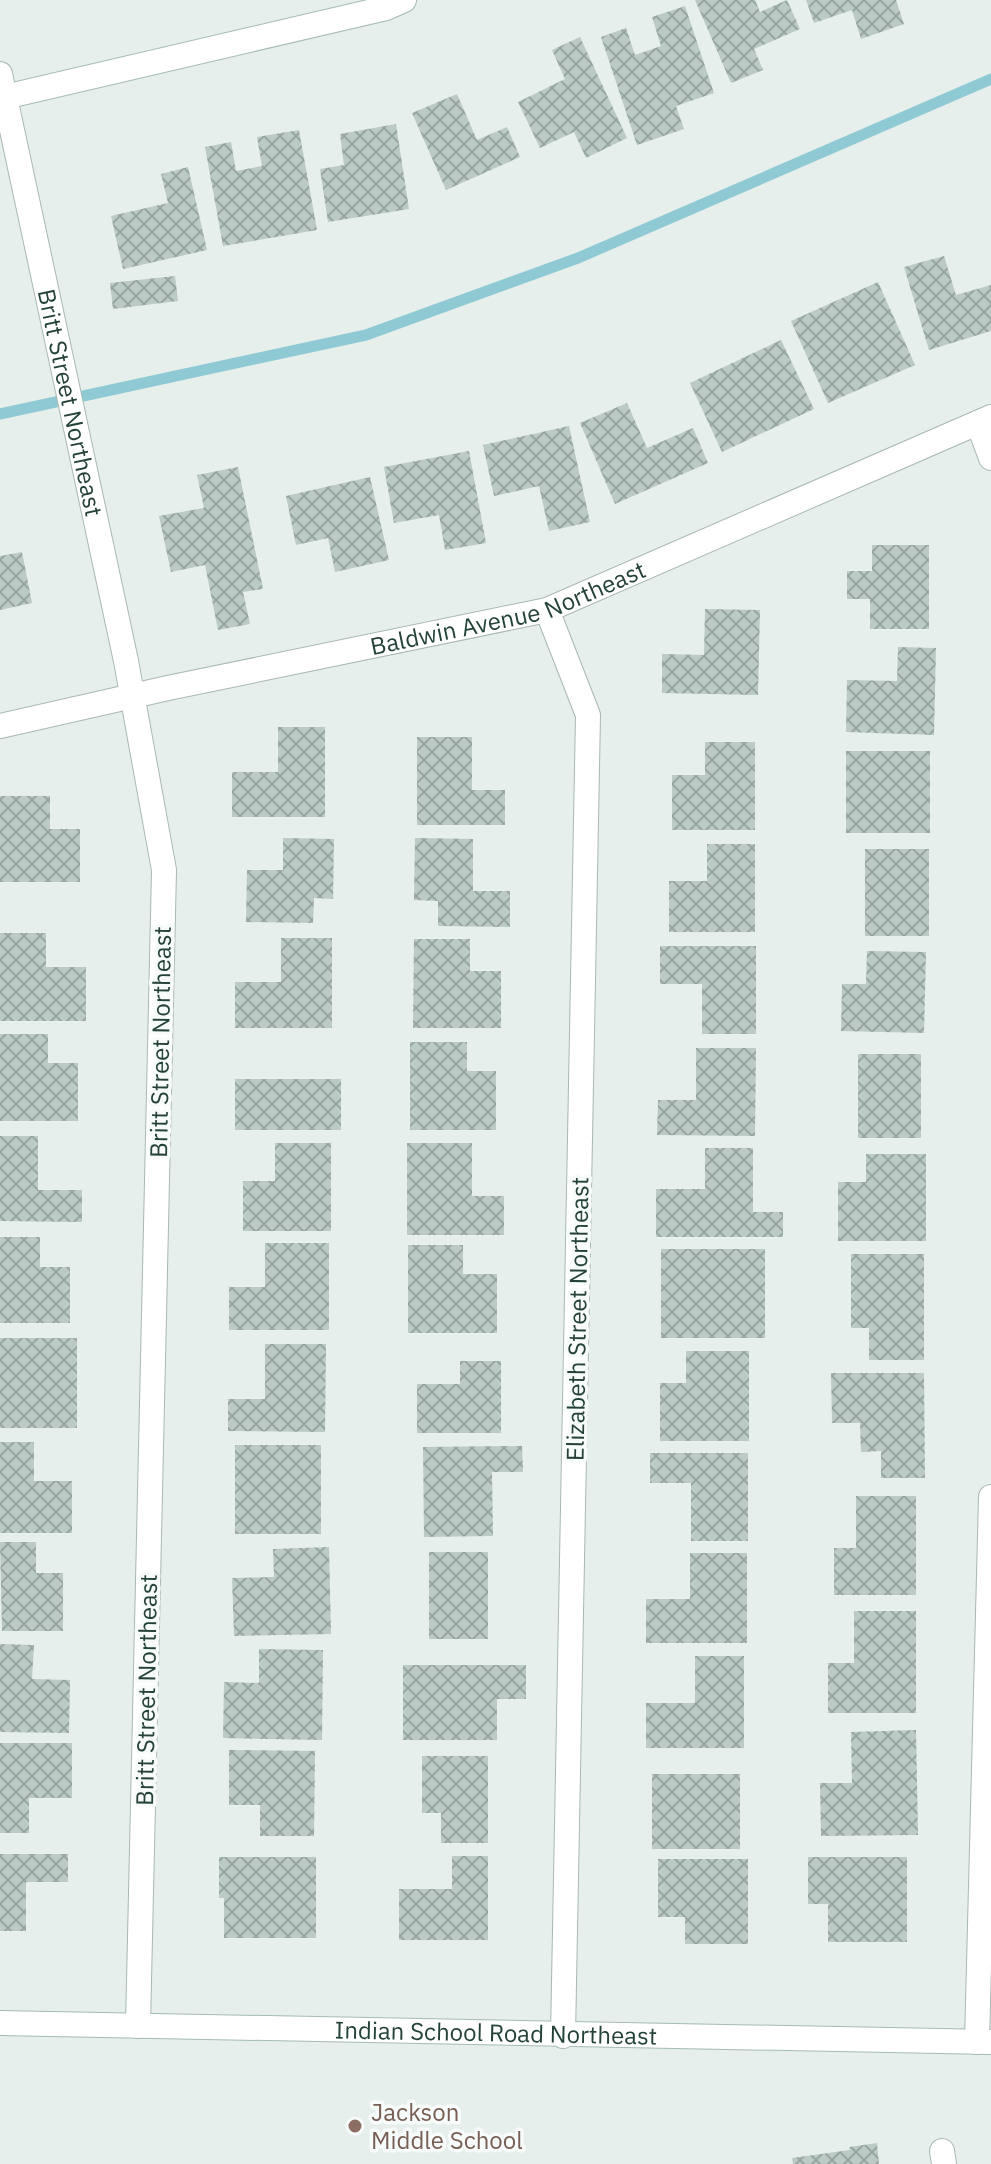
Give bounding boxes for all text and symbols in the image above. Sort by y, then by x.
street label: Britt Street Northeast [31,286,110,519]
street label: Baldwin Avenue Northeast [367,553,650,662]
street label: Britt Street Northeast [142,926,178,1158]
street label: Elizabeth Street Northeast [559,1177,595,1461]
street label: Britt Street Northeast [128,1574,164,1806]
street label: Indian School Road Northeast [334,2013,657,2052]
place label: Jackson Middle School [371,2096,523,2156]
marker: Jackson Middle School [346,2117,364,2135]

